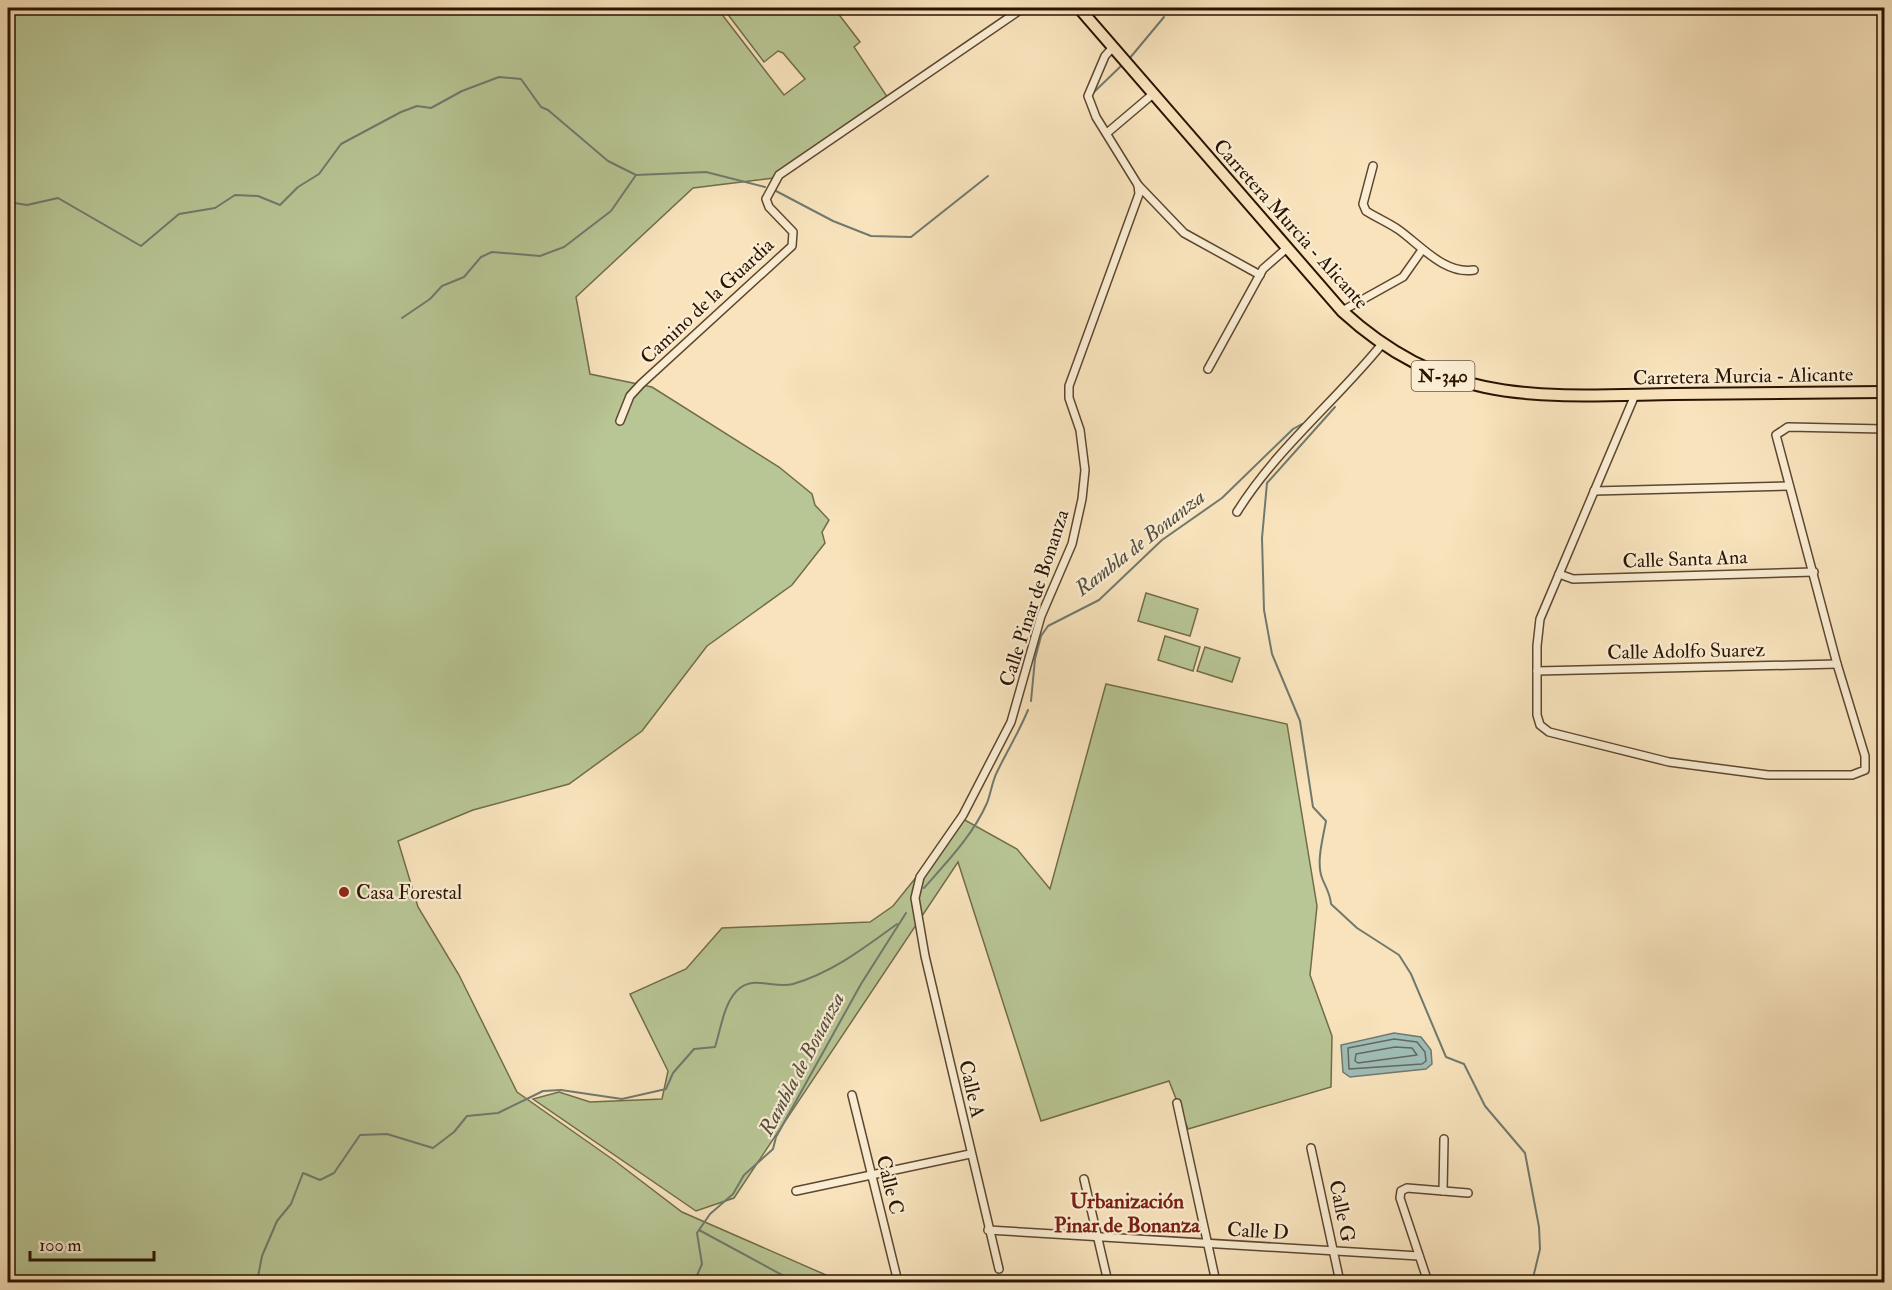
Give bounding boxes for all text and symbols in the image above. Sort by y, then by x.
street label: Carretera Murcia - Alicante [1208,134,1374,314]
street label: Camino de la Guardia [635,232,780,369]
road number: N-340 [1412,361,1474,391]
street label: Carretera Murcia - Alicante [1633,362,1853,390]
water label: Rambla de Bonanza [1069,483,1211,603]
street label: Calle Pinar de Bonanza [994,506,1075,690]
street label: Calle Santa Ana [1622,544,1749,574]
street label: Calle Adolfo Suarez [1607,637,1766,665]
place label: Casa Forestal [356,880,462,905]
marker: Casa Forestal [337,885,351,899]
water label: Rambla de Bonanza [752,988,851,1141]
street label: Calle A [953,1058,991,1120]
street label: Calle C [871,1153,909,1217]
street label: Calle G [1323,1178,1361,1244]
district label: Urbanización Pinar de Bonanza [1054,1188,1201,1239]
street label: Calle D [1226,1217,1290,1245]
scale bar [30,1224,154,1262]
text: 100 m [39,1234,82,1257]

